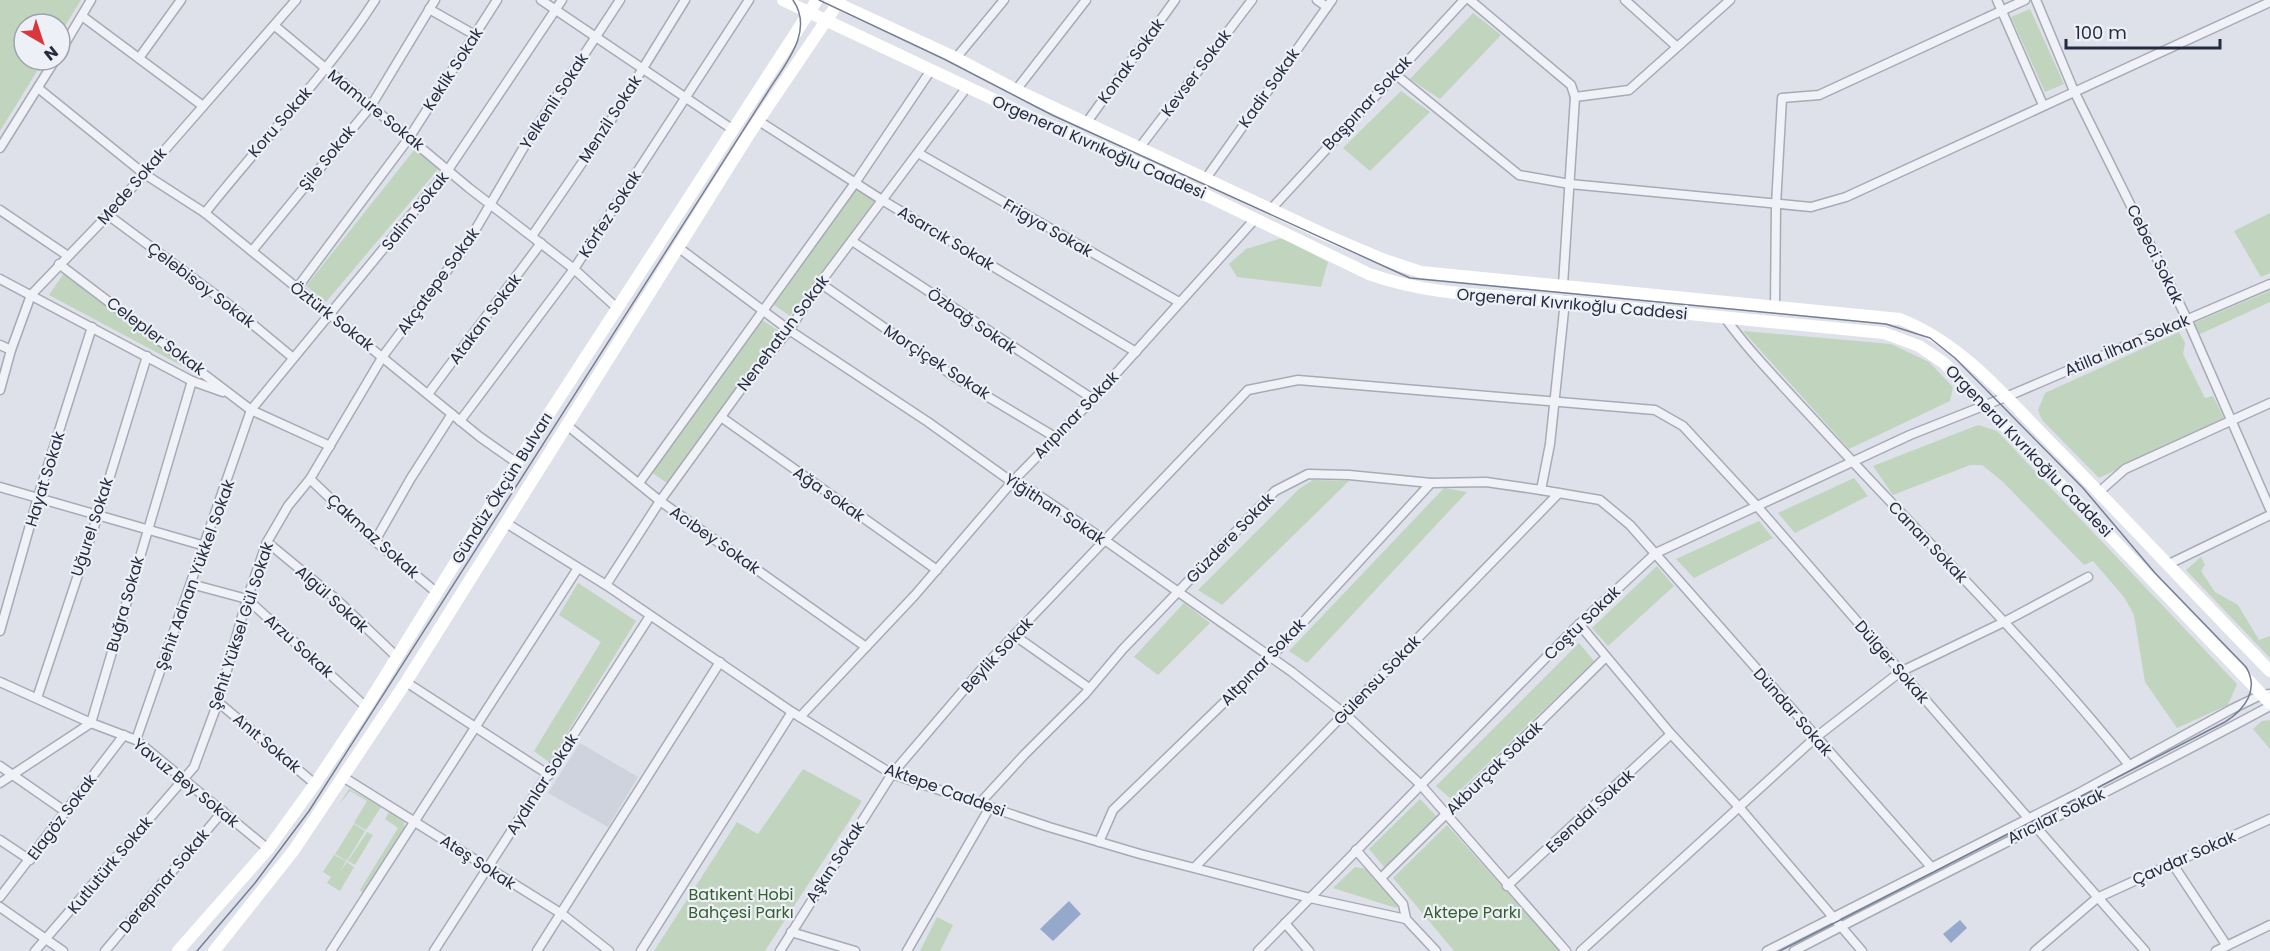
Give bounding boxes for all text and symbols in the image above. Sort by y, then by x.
north arrow [12,12,72,72]
scale bar [2066,12,2220,50]
street label: Konak Sokak [1092,13,1170,108]
text: 100 m [2075,20,2127,45]
street label: Keklik Sokak [417,22,489,115]
street label: Kevser Sokak [1156,24,1237,121]
text: N [39,41,63,66]
street label: Kadir Sokak [1233,43,1305,132]
street label: Yelkenli Sokak [514,48,594,154]
street label: Başpınar Sokak [1317,50,1418,155]
street label: Mamure Sokak [323,64,430,157]
street label: Menzil Sokak [573,70,647,167]
street label: Koru Sokak [243,81,318,162]
street label: Orgeneral Kıvrıkoğlu Caddesi [989,89,1209,205]
street label: Şile Sokak [293,120,361,196]
street label: Mede Sokak [92,142,173,230]
street label: Körfez Sokak [573,165,647,262]
street label: Salim Sokak [376,166,455,255]
street label: Frigya Sokak [999,193,1098,263]
street label: Asarcık Sokak [893,200,999,276]
street label: Cebeci Sokak [2121,200,2189,308]
street label: Akçatepe Sokak [391,222,485,339]
street label: Çelebisoy Sokak [142,237,260,334]
street label: Atakan Sokak [443,268,527,369]
street label: Nenehatun Sokak [732,270,835,396]
street label: Öztürk Sokak [285,276,380,357]
street label: Orgeneral Kıvrıkoğlu Caddesi [1456,282,1688,326]
street label: Özbağ Sokak [923,283,1022,360]
street label: Celepler Sokak [102,291,211,381]
street label: Atilla İlhan Sokak [2061,308,2194,382]
street label: Morçiçek Sokak [879,319,995,405]
street label: Orgeneral Kıvrıkoğlu Caddesi [1940,360,2118,542]
street label: Arıpınar Sokak [1028,366,1124,464]
street label: Gündüz Ökçün Bulvarı [446,408,558,568]
street label: Hayat Sokak [20,428,71,530]
street label: Ağa sokak [789,461,870,528]
street label: Yiğithan Sokak [1000,468,1111,551]
street label: Uğurel Sokak [65,474,119,579]
street label: Şehit Adnan Yükkel Sokak [150,476,241,674]
street label: Güzdere Sokak [1181,487,1280,588]
street label: Çakmaz Sokak [322,488,425,584]
street label: Canan Sokak [1883,496,1973,589]
street label: Acıbey Sokak [665,500,765,580]
street label: Şehit Yüksel Gül Sokak [203,538,279,713]
street label: Buğra Sokak [100,553,150,655]
street label: Algül Sokak [291,560,374,638]
street label: Coştu Sokak [1539,580,1626,665]
street label: Arzu Sokak [260,609,339,684]
street label: Beylik Sokak [956,611,1039,698]
street label: Altpınar Sokak [1215,613,1311,711]
street label: Dülger Sokak [1849,615,1935,709]
street label: Gülensu Sokak [1328,630,1426,730]
street label: Dündar Sokak [1748,663,1838,762]
street label: Anıt Sokak [228,708,306,779]
street label: Akburçak Sokak [1441,715,1548,820]
street label: Aydınlar Sokak [501,728,584,839]
street label: Yavuz Bey Sokak [128,733,245,834]
street label: Aktepe Caddesi [881,758,1009,822]
street label: Esendal Sokak [1541,763,1640,858]
street label: Elagöz Sokak [22,769,102,865]
street label: Arıcılar Sokak [2003,782,2109,850]
street label: Kutlutürk Sokak [62,811,158,919]
street label: Aşkın Sokak [800,816,870,907]
street label: Derepınar Sokak [113,823,215,938]
street label: Çavdar Sokak [2129,825,2240,891]
street label: Ateş Sokak [436,829,521,895]
park label: Batıkent Hobi Bahçesi Parkı [688,883,794,924]
park label: Aktepe Parkı [1423,901,1521,924]

